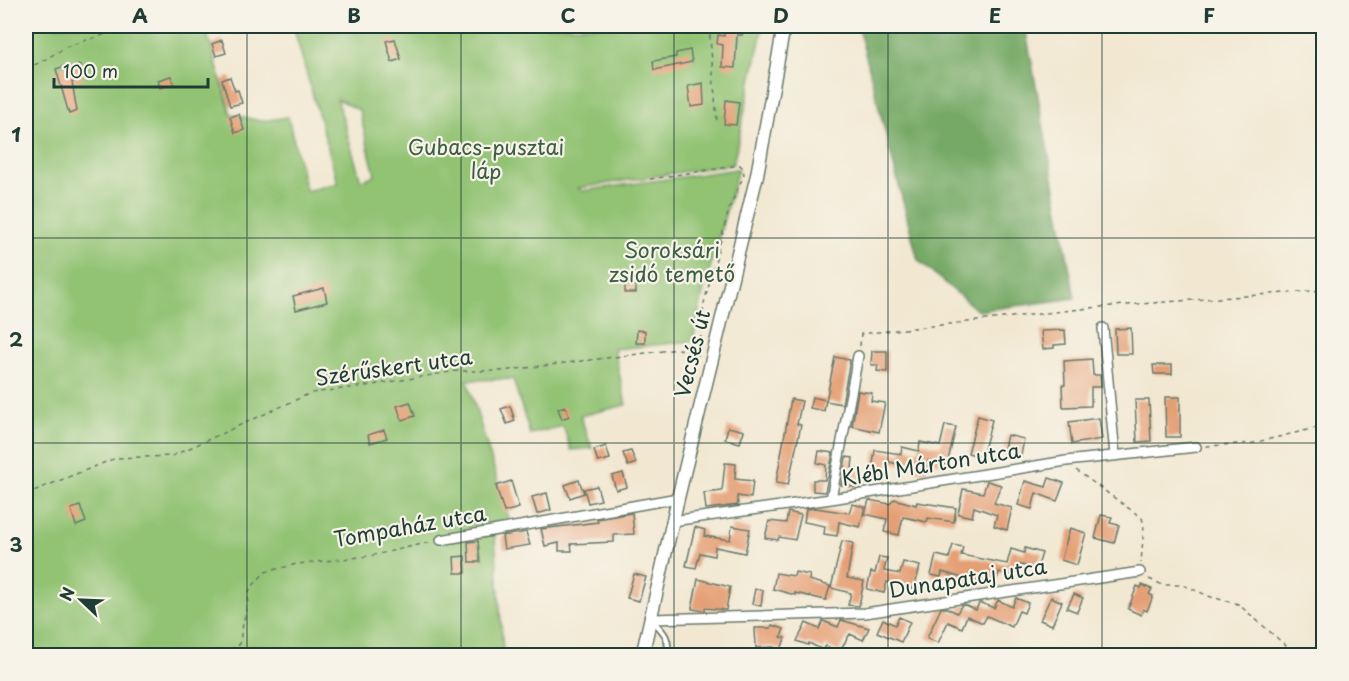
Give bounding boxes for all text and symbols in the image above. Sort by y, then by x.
text: A [132,0,148,30]
text: B [347,0,361,30]
text: C [560,0,576,30]
text: D [773,0,789,30]
text: E [989,0,1001,30]
text: F [1203,0,1215,30]
scale bar [54,51,208,89]
text: 100 m [63,57,118,84]
text: 1 [11,119,21,149]
park label: Gubacs-pusztai láp [408,130,564,186]
park label: Soroksári zsidó temető [609,233,735,289]
street label: Vecsés út [665,306,717,401]
text: 2 [9,324,23,354]
street label: Szérűskert utca [313,339,474,393]
street label: Klébl Márton utca [839,433,1022,493]
street label: Tompaház utca [331,496,488,554]
text: 3 [9,529,23,559]
street label: Dunapataj utca [887,549,1049,605]
north arrow [51,570,111,630]
text: N [53,583,80,604]

